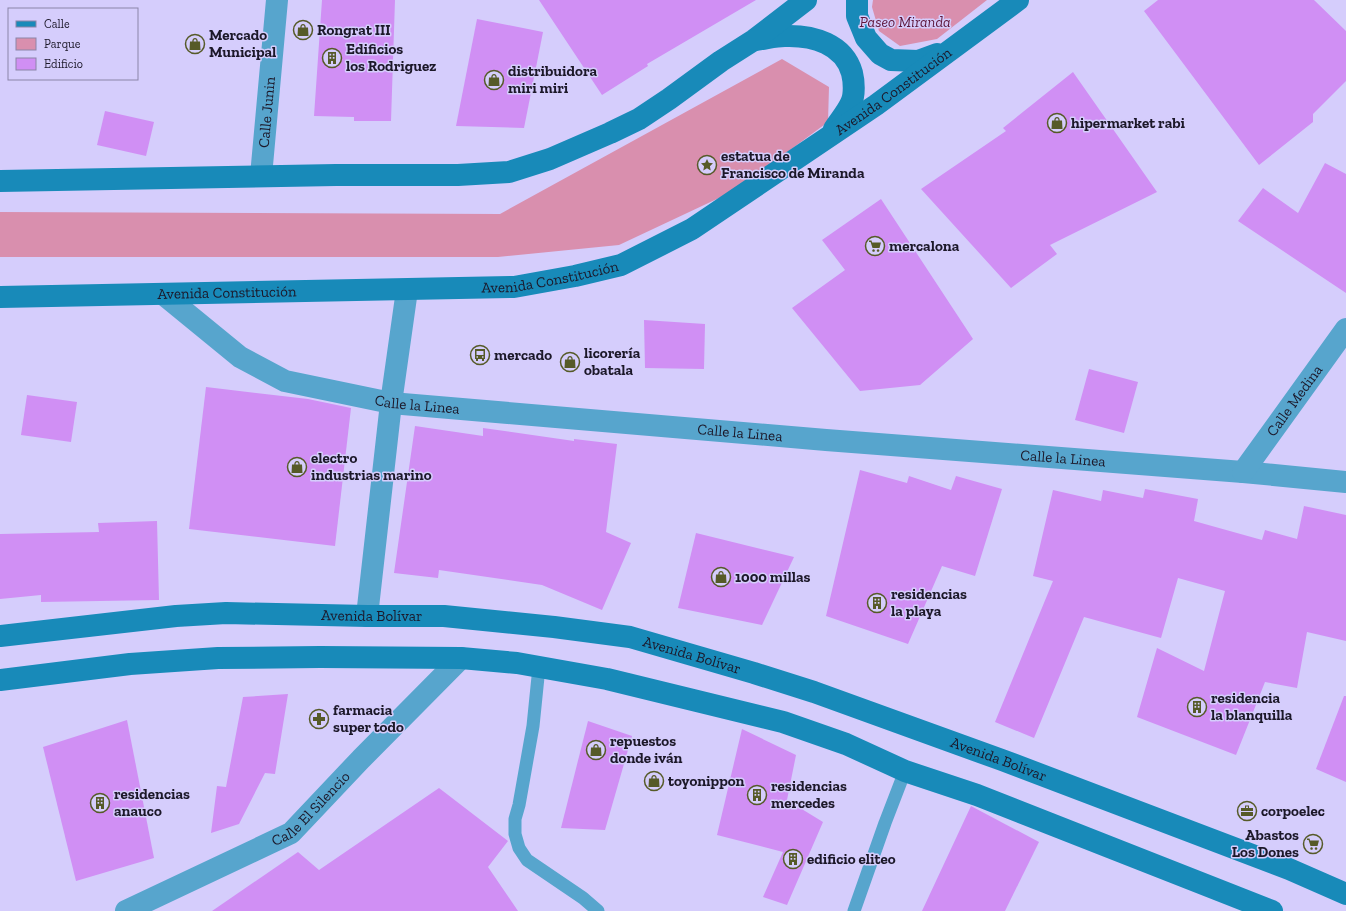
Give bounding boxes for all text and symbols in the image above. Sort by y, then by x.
legend [8,8,138,80]
park label: Paseo Miranda [859,13,951,31]
text: Calle [44,17,70,31]
shop icon: Rongrat III [292,19,314,41]
place label: Rongrat III [317,21,391,39]
place label: Mercado Municipal [209,26,276,61]
shop icon: Mercado Municipal [184,33,206,55]
text: Parque [44,37,81,51]
place label: Edificios los Rodriguez [346,40,436,75]
street label: Avenida Constitución [832,43,955,139]
building icon: Edificios los Rodriguez [321,47,343,69]
text: Edificio [44,57,83,71]
place label: distribuidora miri miri [508,62,598,97]
shop icon: distribuidora miri miri [483,69,505,91]
street label: Calle Junin [255,75,279,149]
shop icon: hipermarket rabi [1046,112,1068,134]
place label: hipermarket rabi [1071,114,1186,132]
place label: estatua de Francisco de Miranda [721,147,865,182]
place icon: estatua de Francisco de Miranda [696,154,718,176]
supermarket icon: mercalona [864,235,886,257]
place label: mercalona [889,237,960,255]
street label: Avenida Constitución [481,257,621,297]
street label: Avenida Constitución [157,282,297,303]
bus stop icon: mercado [469,344,491,366]
place label: licorería obatala [584,344,641,379]
place label: mercado [494,346,552,364]
shop icon: licorería obatala [559,351,581,373]
street label: Calle Medina [1263,361,1326,440]
street label: Calle la Linea [373,391,460,418]
street label: Calle la Linea [697,420,783,445]
street label: Calle la Linea [1020,446,1106,470]
place label: electro industrias marino [311,449,432,484]
shop icon: electro industrias marino [286,456,308,478]
shop icon: 1000 millas [710,566,732,588]
place label: 1000 millas [735,568,811,586]
place label: residencias la playa [891,585,967,620]
building icon: residencias la playa [866,592,888,614]
street label: Avenida Bolívar [321,606,422,625]
street label: Avenida Bolívar [641,632,743,678]
place label: residencia la blanquilla [1211,689,1293,724]
building icon: residencia la blanquilla [1186,696,1208,718]
place label: farmacia super todo [333,701,404,736]
pharmacy icon: farmacia super todo [308,708,330,730]
place label: repuestos donde iván [610,732,683,767]
street label: Avenida Bolívar [948,733,1049,785]
shop icon: repuestos donde iván [585,739,607,761]
street label: Calle El Silencio [268,767,354,850]
shop icon: toyonippon [643,770,665,792]
place label: toyonippon [668,772,745,790]
place label: residencias mercedes [771,777,847,812]
building icon: residencias mercedes [746,784,768,806]
place label: residencias anauco [114,785,190,820]
building icon: residencias anauco [89,792,111,814]
office icon: corpoelec [1236,800,1258,822]
place label: corpoelec [1261,802,1325,820]
place label: Abastos Los Dones [1232,826,1299,861]
supermarket icon: Abastos Los Dones [1302,833,1324,855]
building icon: edificio eliteo [782,848,804,870]
place label: edificio eliteo [807,850,896,868]

